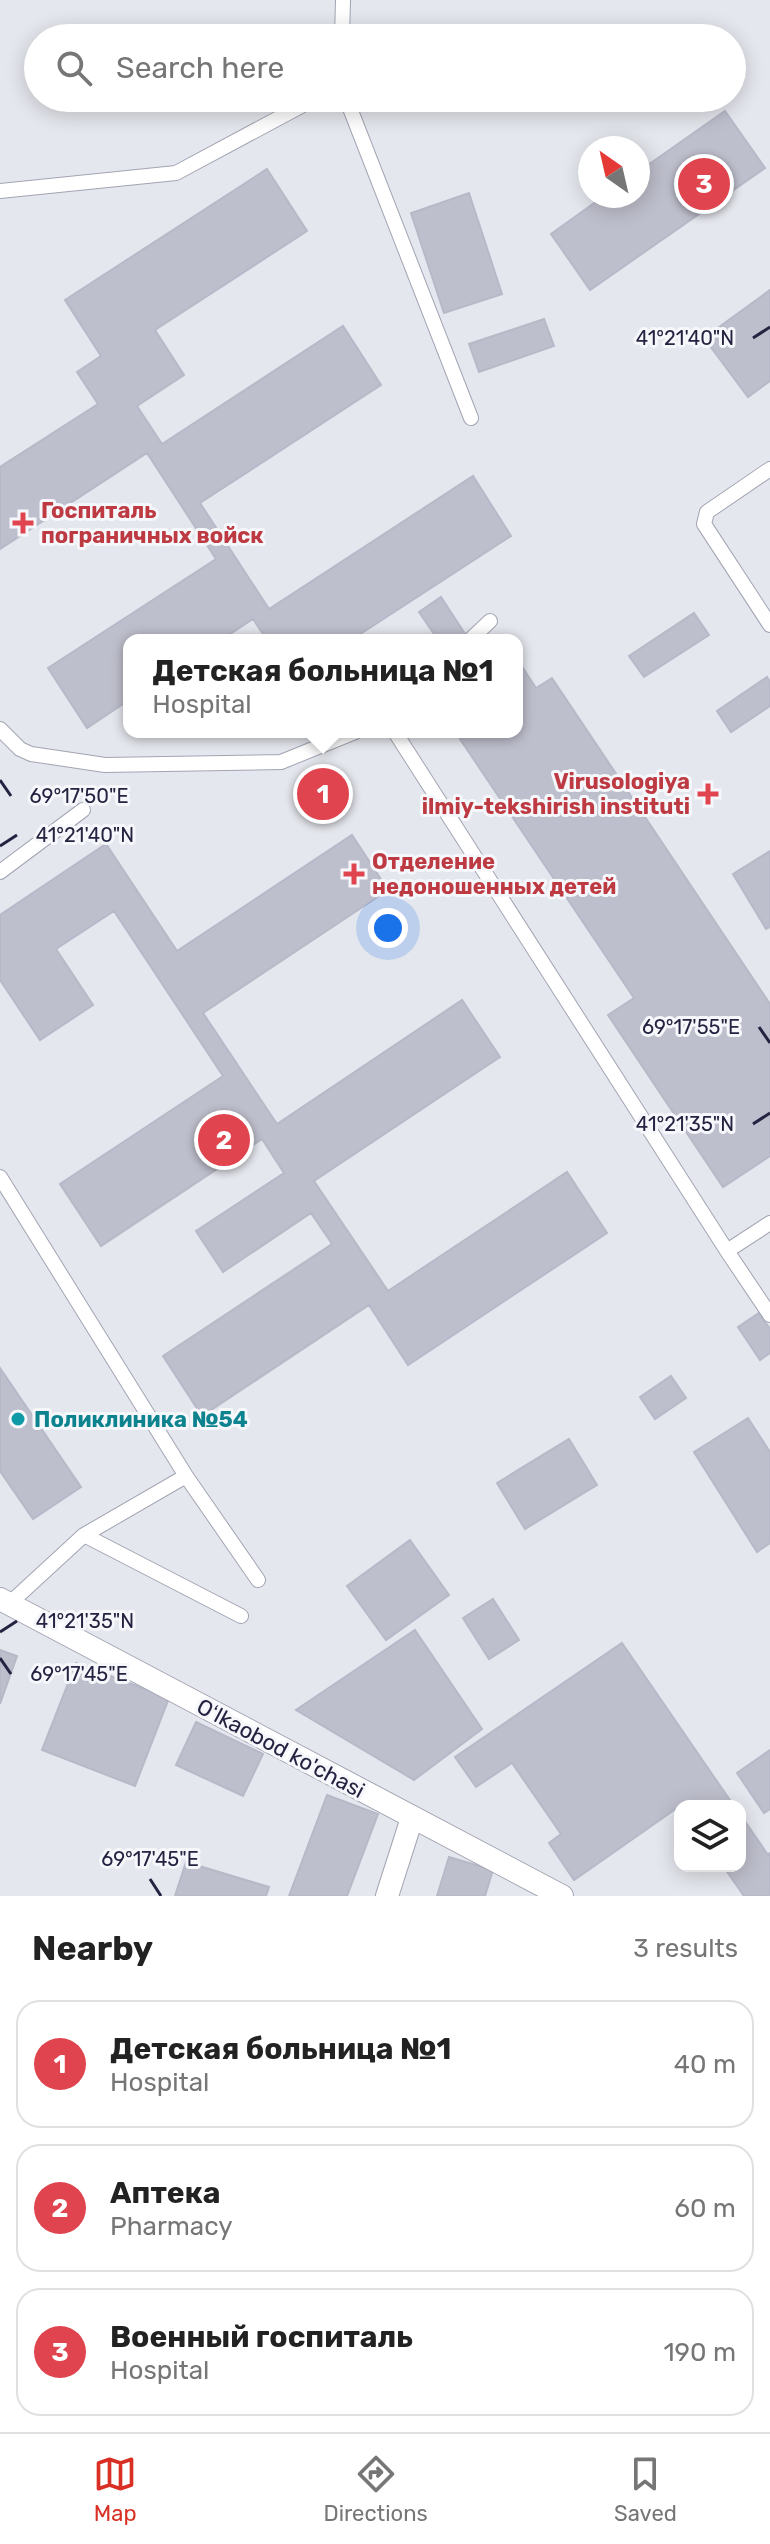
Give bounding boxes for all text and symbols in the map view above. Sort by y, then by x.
search box [24,24,746,112]
icon: search [52,46,96,90]
text: Search here [116,50,284,86]
north arrow [578,136,650,208]
pin: 3 [678,154,730,214]
text: 41°21'40"N [636,326,734,350]
place label: Госпиталь пограничных войск [41,497,264,549]
marker: Госпиталь пограничных войск [12,512,34,534]
popup [123,634,523,738]
text: Детская больница №1 [152,653,494,689]
text: Hospital [152,689,252,720]
pin: 1 [297,764,349,824]
place label: Virusologiya ilmiy-tekshirish instituti [422,768,690,820]
marker: Virusologiya ilmiy-tekshirish instituti [697,783,719,805]
text: 69°17'50"E [29,784,129,808]
text: 41°21'40"N [36,823,134,847]
place label: Отделение недоношенных детей [372,848,616,900]
marker: Отделение недоношенных детей [343,863,365,885]
your location [368,908,408,948]
text: 69°17'55"E [642,1015,740,1039]
pin: 2 [198,1110,250,1170]
text: 41°21'35"N [636,1112,734,1136]
place label: Поликлиника №54 [34,1406,248,1433]
marker: Поликлиника №54 [9,1410,27,1428]
text: 41°21'35"N [36,1609,134,1633]
text: 69°17'45"E [30,1662,128,1686]
street label: Oʻlkaobod ko'chasi [192,1693,369,1804]
map controls [674,1800,746,1872]
button: layers [674,1800,746,1872]
text: 69°17'45"E [101,1847,199,1871]
text: Nearby [32,1928,153,1969]
text: 3 results [633,1933,738,1964]
text: Детская больница №1 [110,2031,451,2067]
text: 1 [54,2049,66,2080]
text: 40 m [674,2049,736,2080]
text: Hospital [110,2067,209,2098]
text: Аптека [110,2175,221,2211]
text: 2 [52,2193,68,2224]
text: 60 m [674,2193,736,2224]
text: Pharmacy [110,2211,233,2242]
text: Военный госпиталь [110,2319,413,2355]
text: 3 [51,2337,69,2368]
text: 190 m [663,2337,736,2368]
text: Hospital [110,2355,209,2386]
tab: Map [93,2452,137,2527]
tab: Directions [323,2452,428,2527]
tab: Saved [614,2452,677,2527]

